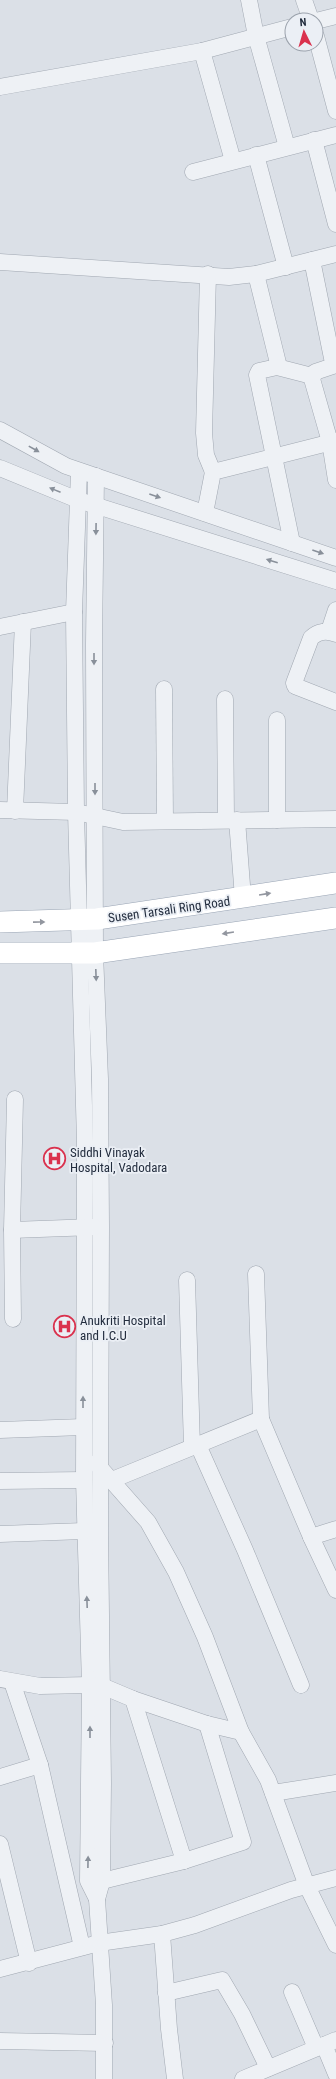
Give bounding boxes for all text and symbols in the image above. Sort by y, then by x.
north arrow [284,12,324,52]
text: N [299,16,307,29]
one-way arrow [28,445,40,452]
one-way arrow [49,487,61,493]
one-way arrow [149,494,161,500]
one-way arrow [92,523,99,535]
one-way arrow [312,549,324,555]
one-way arrow [266,558,278,564]
one-way arrow [91,653,97,666]
one-way arrow [92,783,98,796]
one-way arrow [259,891,271,897]
street label: Susen Tarsali Ring Road [107,894,231,925]
one-way arrow [33,919,46,925]
one-way arrow [222,930,234,936]
one-way arrow [93,969,99,982]
place label: Siddhi Vinayak Hospital, Vadodara [70,1145,167,1175]
hospital icon: Siddhi Vinayak Hospital, Vadodara [41,1146,67,1172]
place label: Anukriti Hospital and I.C.U [80,1313,166,1343]
hospital icon: Anukriti Hospital and I.C.U [52,1314,78,1340]
one-way arrow [80,1395,86,1408]
one-way arrow [84,1595,90,1608]
one-way arrow [87,1725,93,1738]
one-way arrow [85,1855,91,1868]

